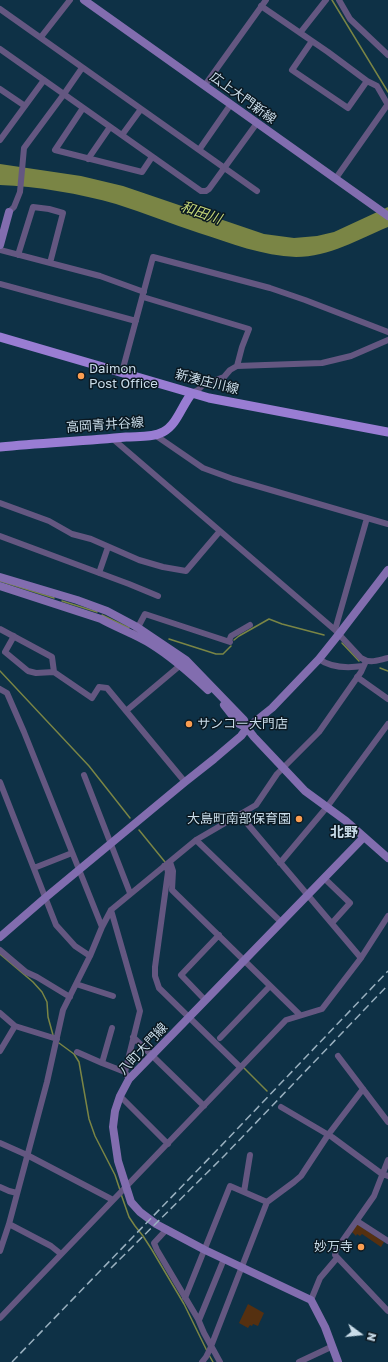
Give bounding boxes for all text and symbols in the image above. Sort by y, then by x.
street label: 広上大門新線 [207,69,279,127]
water label: 和田川 [178,198,224,228]
place label: Daimon Post Office [89,361,158,392]
street label: 新湊庄川線 [174,367,240,397]
marker: Daimon Post Office [76,371,86,381]
street label: 高岡青井谷線 [66,414,144,436]
place label: サンコー大門店 [197,716,288,732]
marker: サンコー大門店 [184,719,194,729]
place label: 大島町南部保育園 [187,811,291,827]
marker: 大島町南部保育園 [294,814,304,824]
district label: 北野 [330,825,358,841]
street label: 八町大門線 [115,1020,171,1078]
place label: 妙万寺 [314,1239,353,1255]
marker: 妙万寺 [356,1242,366,1252]
north arrow [340,1314,380,1354]
text: N [365,1332,379,1343]

